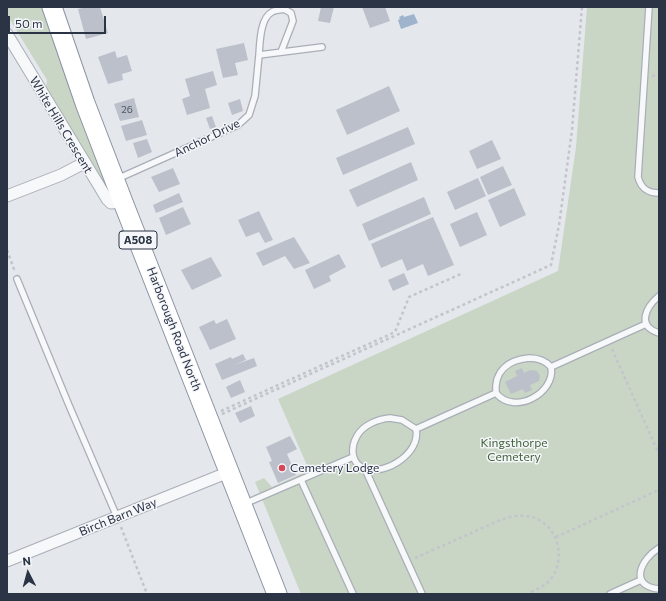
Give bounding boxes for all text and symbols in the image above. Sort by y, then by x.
scale bar [10,8,108,34]
text: 50 m [15,16,43,30]
street label: White Hills Crescent [26,74,96,176]
house number: 26 [121,104,133,116]
street label: Anchor Drive [172,116,242,160]
road number: A508 [119,231,157,249]
street label: Harborough Road North [144,265,204,393]
park label: Kingsthorpe Cemetery [480,436,548,464]
place label: Cemetery Lodge [290,461,379,475]
marker: Cemetery Lodge [277,463,287,473]
street label: Birch Barn Way [77,495,159,539]
north arrow [8,553,48,593]
text: N [22,554,31,567]

